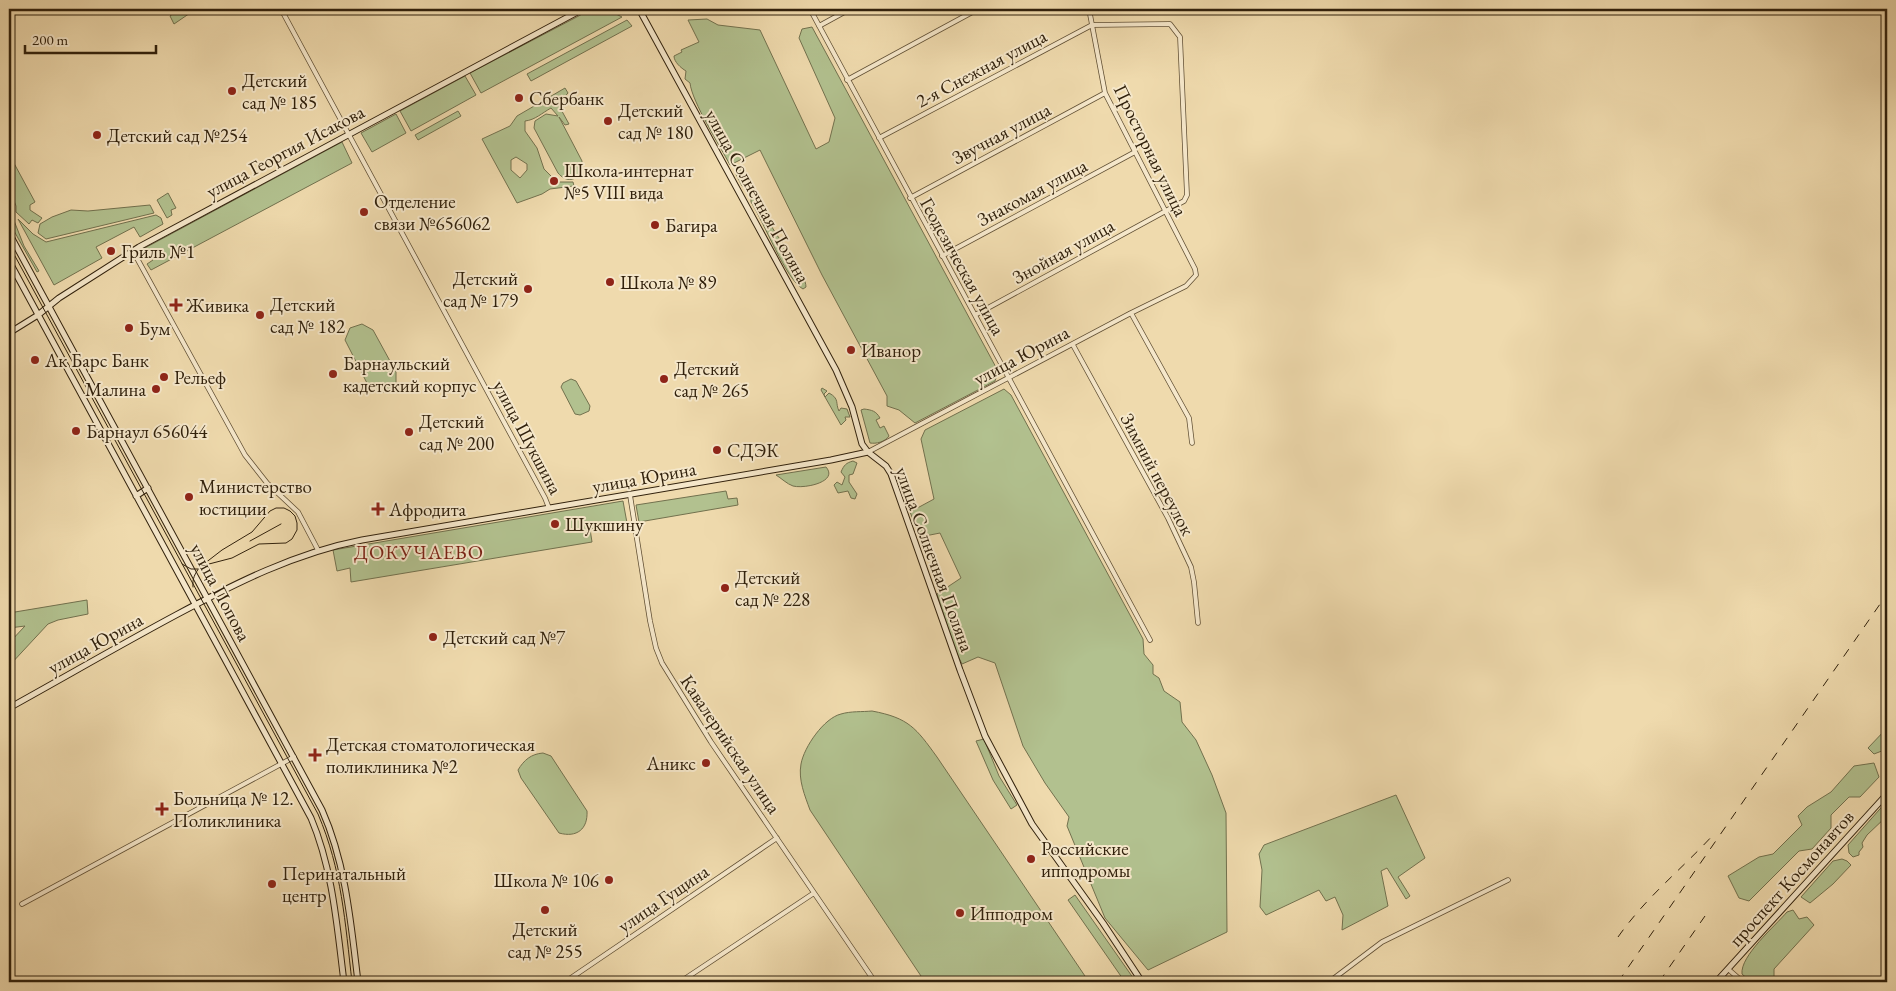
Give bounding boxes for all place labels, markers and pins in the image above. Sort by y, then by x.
place label: Детский сад № 185 [242,68,317,115]
marker: Детский сад № 185 [226,85,238,97]
place label: Сбербанк [529,86,604,111]
marker: Сбербанк [513,92,525,104]
place label: Детский сад № 180 [618,98,693,145]
marker: Детский сад № 180 [602,115,614,127]
place label: Детский сад №254 [107,123,248,148]
marker: Детский сад №254 [91,129,103,141]
place label: Школа-интернат №5 VIII вида [564,158,694,205]
marker: Школа-интернат №5 VIII вида [548,175,560,187]
place label: Отделение связи №656062 [374,189,490,236]
marker: Отделение связи №656062 [358,206,370,218]
place label: Багира [665,213,718,238]
marker: Багира [649,219,661,231]
place label: Гриль №1 [121,239,195,264]
marker: Гриль №1 [105,245,117,257]
place label: Детский сад № 179 [443,266,518,313]
place label: Школа № 89 [620,270,716,295]
marker: Школа № 89 [604,276,616,288]
marker: Детский сад № 179 [522,283,534,295]
place label: Детский сад № 182 [270,292,345,339]
place label: Живика [185,293,250,318]
marker: Живика [170,299,182,311]
marker: Детский сад № 182 [254,309,266,321]
place label: Бум [139,316,170,341]
marker: Бум [123,322,135,334]
place label: Иванор [861,338,921,363]
marker: Иванор [845,344,857,356]
place label: Ак Барс Банк [44,348,149,373]
place label: Барнаульский кадетский корпус [343,351,477,398]
marker: Ак Барс Банк [29,354,41,366]
place label: Детский сад № 265 [674,356,749,403]
place label: Рельеф [174,365,226,390]
marker: Барнаульский кадетский корпус [327,368,339,380]
marker: Рельеф [158,371,170,383]
marker: Детский сад № 265 [658,373,670,385]
place label: Малина [85,377,146,402]
marker: Малина [150,383,162,395]
place label: Детский сад № 200 [419,409,494,456]
place label: Барнаул 656044 [86,419,208,444]
marker: Барнаул 656044 [70,425,82,437]
marker: Детский сад № 200 [403,426,415,438]
place label: СДЭК [727,438,779,463]
marker: СДЭК [711,444,723,456]
place label: Министерство юстиции [199,474,312,521]
marker: Министерство юстиции [183,491,195,503]
place label: Афродита [388,497,467,522]
marker: Афродита [371,502,385,516]
place label: Шукшину [565,512,644,537]
marker: Шукшину [549,518,561,530]
place label: Детский сад № 228 [735,565,810,612]
marker: Детский сад № 228 [719,582,731,594]
place label: Детский сад №7 [443,625,566,650]
marker: Детский сад №7 [427,631,439,643]
place label: Детская стоматологическая поликлиника №2 [326,732,535,779]
marker: Детская стоматологическая поликлиника №2 [308,748,322,762]
place label: Аникс [645,751,696,776]
marker: Аникс [700,757,712,769]
place label: Больница № 12. Поликлиника [173,786,294,833]
marker: Больница № 12. Поликлиника [155,802,169,816]
place label: Российские ипподромы [1041,836,1131,883]
marker: Российские ипподромы [1025,853,1037,865]
place label: Перинатальный центр [282,861,406,908]
place label: Школа № 106 [494,868,599,893]
marker: Школа № 106 [603,874,615,886]
marker: Перинатальный центр [266,878,278,890]
place label: Ипподром [970,901,1053,926]
marker: Детский сад № 255 [539,904,551,916]
marker: Ипподром [954,907,966,919]
place label: Детский сад № 255 [507,917,583,964]

